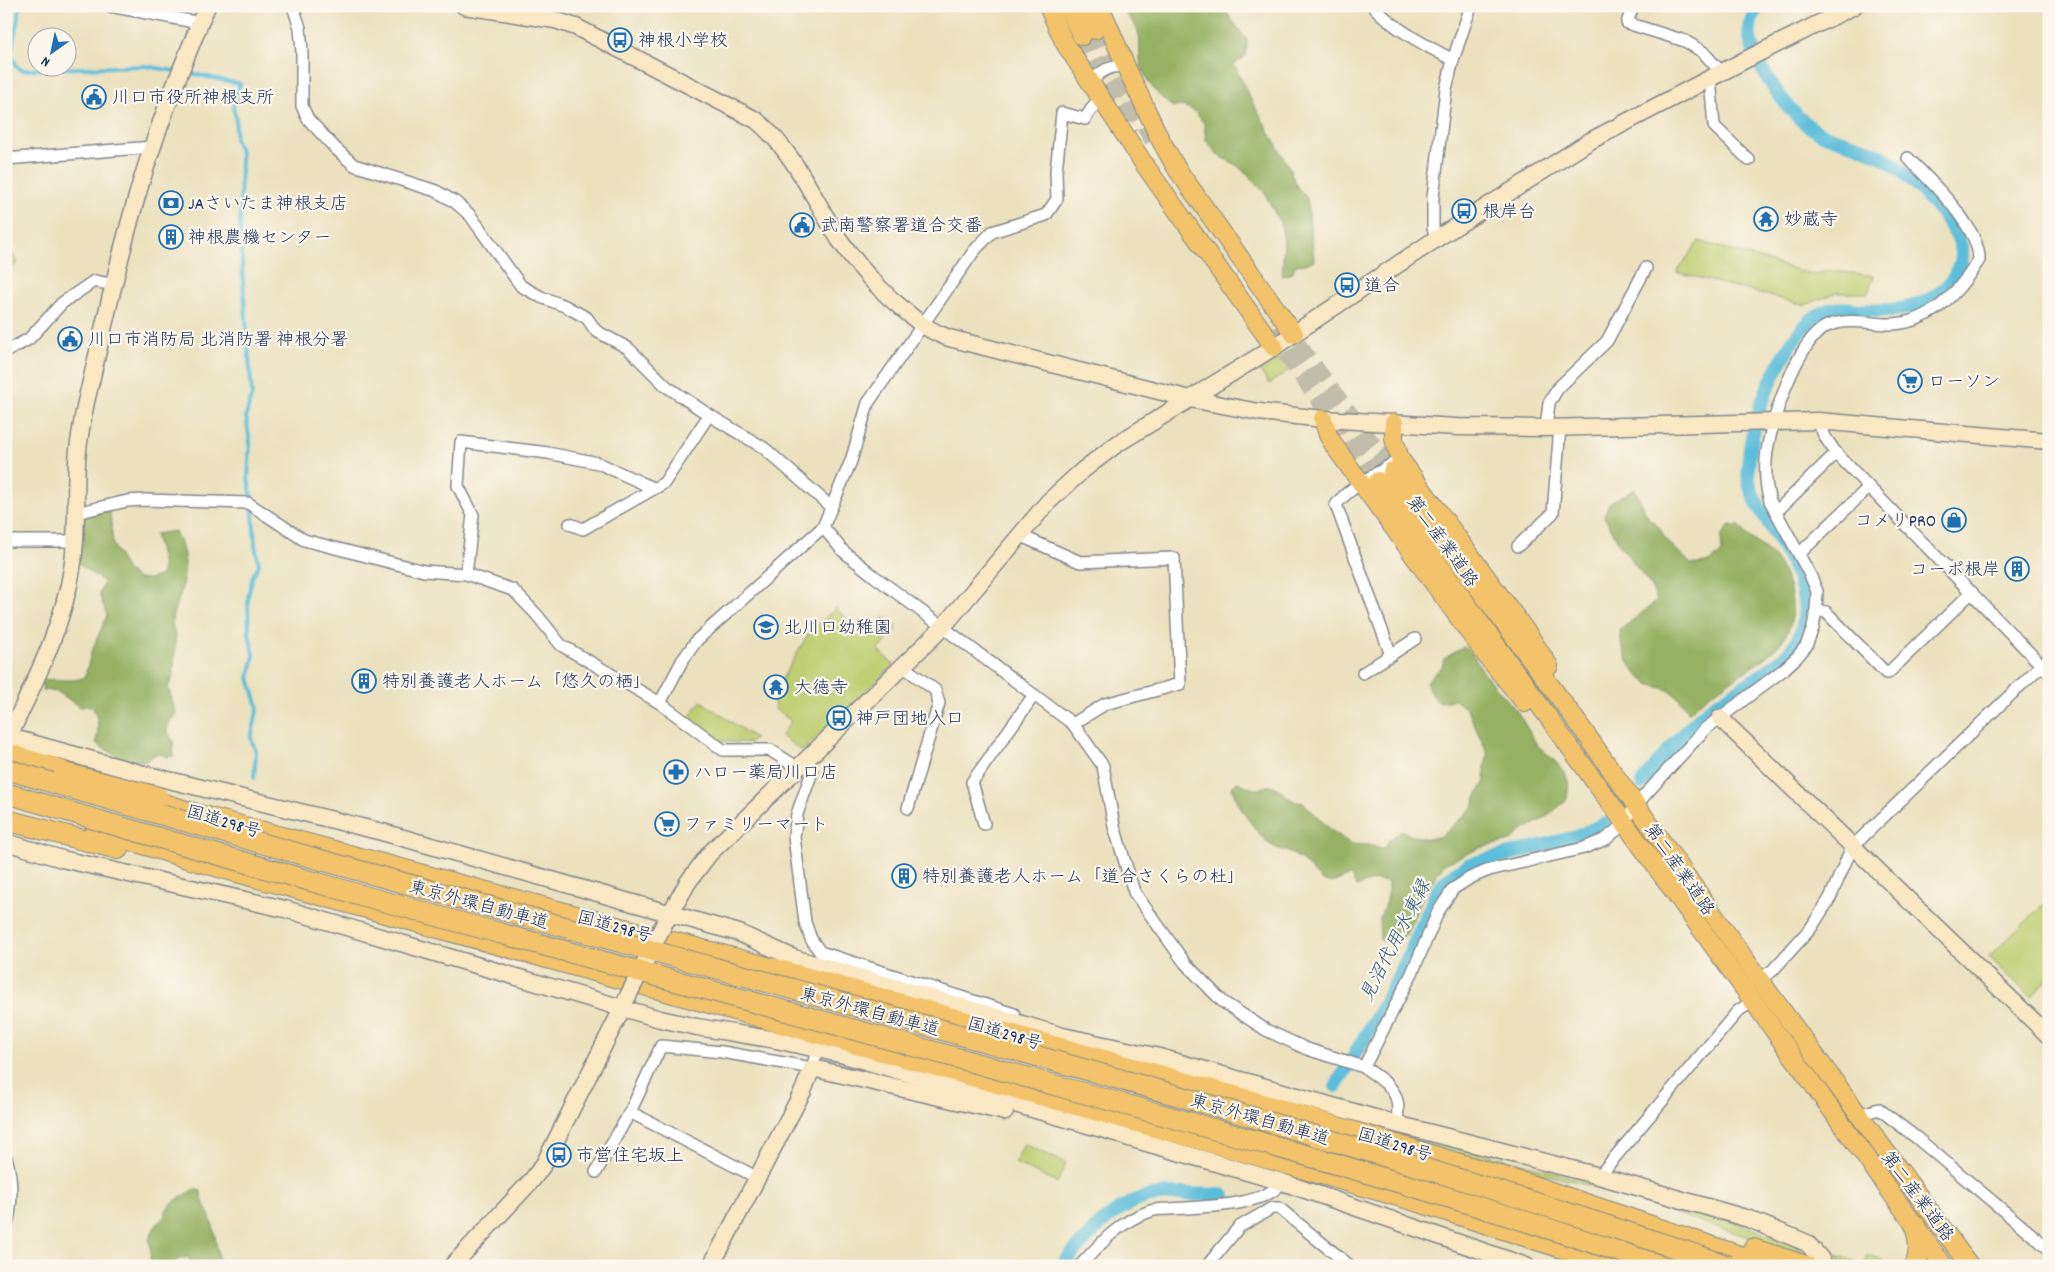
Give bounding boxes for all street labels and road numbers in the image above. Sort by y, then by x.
street label: 第二産業道路 [1399,491,1483,594]
street label: 国道298号 [183,801,264,846]
street label: 第二産業道路 [1637,819,1719,922]
street label: 東京外環自動車道 [406,876,551,937]
street label: 国道298号 [574,906,655,950]
street label: 東京外環自動車道 [797,983,942,1044]
street label: 国道298号 [964,1013,1045,1058]
street label: 東京外環自動車道 [1187,1090,1332,1153]
street label: 国道298号 [1354,1123,1435,1170]
street label: 第二産業道路 [1874,1147,1958,1248]

